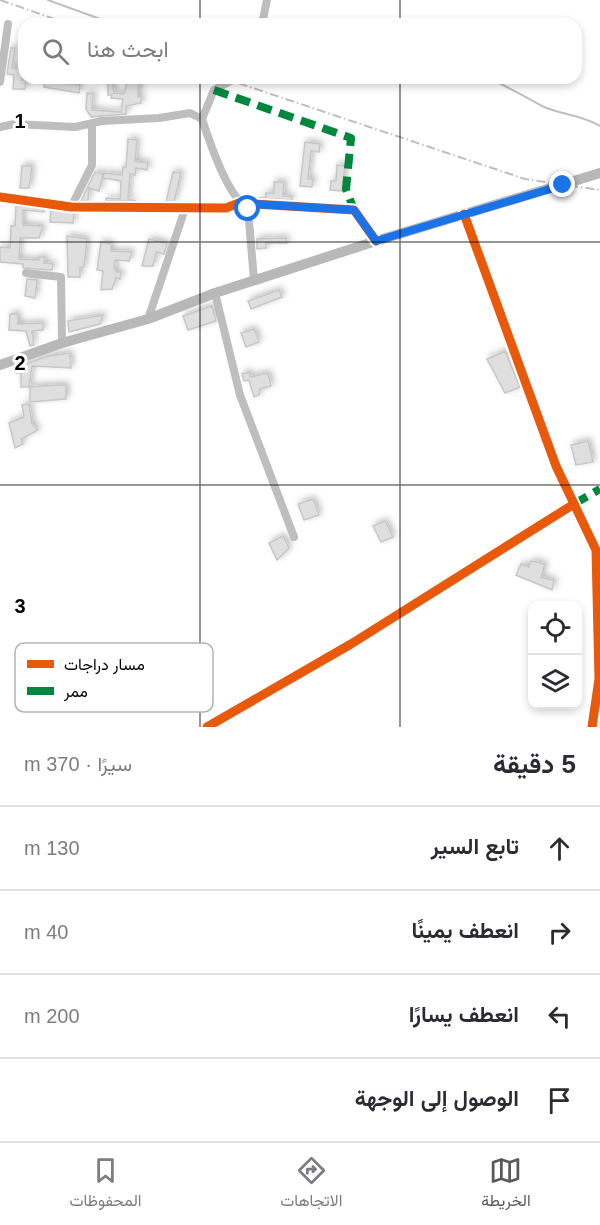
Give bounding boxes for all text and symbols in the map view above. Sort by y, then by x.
search box [18,18,582,84]
icon: search [39,35,72,68]
text: ابحث هنا [87,37,169,62]
text: 1 [14,110,26,132]
route end [549,171,575,197]
route start [234,195,260,221]
text: 2 [14,352,26,374]
text: 3 [14,595,26,617]
map controls [528,601,582,709]
button: locate [528,601,582,655]
legend [15,643,213,712]
button: layers [528,655,582,709]
text: مسار دراجات [64,656,145,675]
text: ممر [63,683,88,702]
text: 5 دقيقة [493,749,576,779]
text: سيرًا · 370 m [24,753,132,775]
icon: ahead [543,832,576,865]
text: تابع السير [431,834,519,859]
text: 130 m [24,837,80,859]
icon: right [543,916,576,949]
text: انعطف يمينًا [411,918,519,943]
text: 40 m [24,921,68,943]
icon: left [543,1000,576,1033]
text: انعطف يسارًا [409,1002,519,1027]
text: 200 m [24,1005,80,1027]
icon: arrive [543,1084,576,1117]
text: الوصول إلى الوجهة [355,1086,519,1111]
tab: المحفوظات [69,1154,142,1215]
tab: الاتجاهات [280,1154,342,1215]
tab: الخريطة [481,1154,531,1215]

